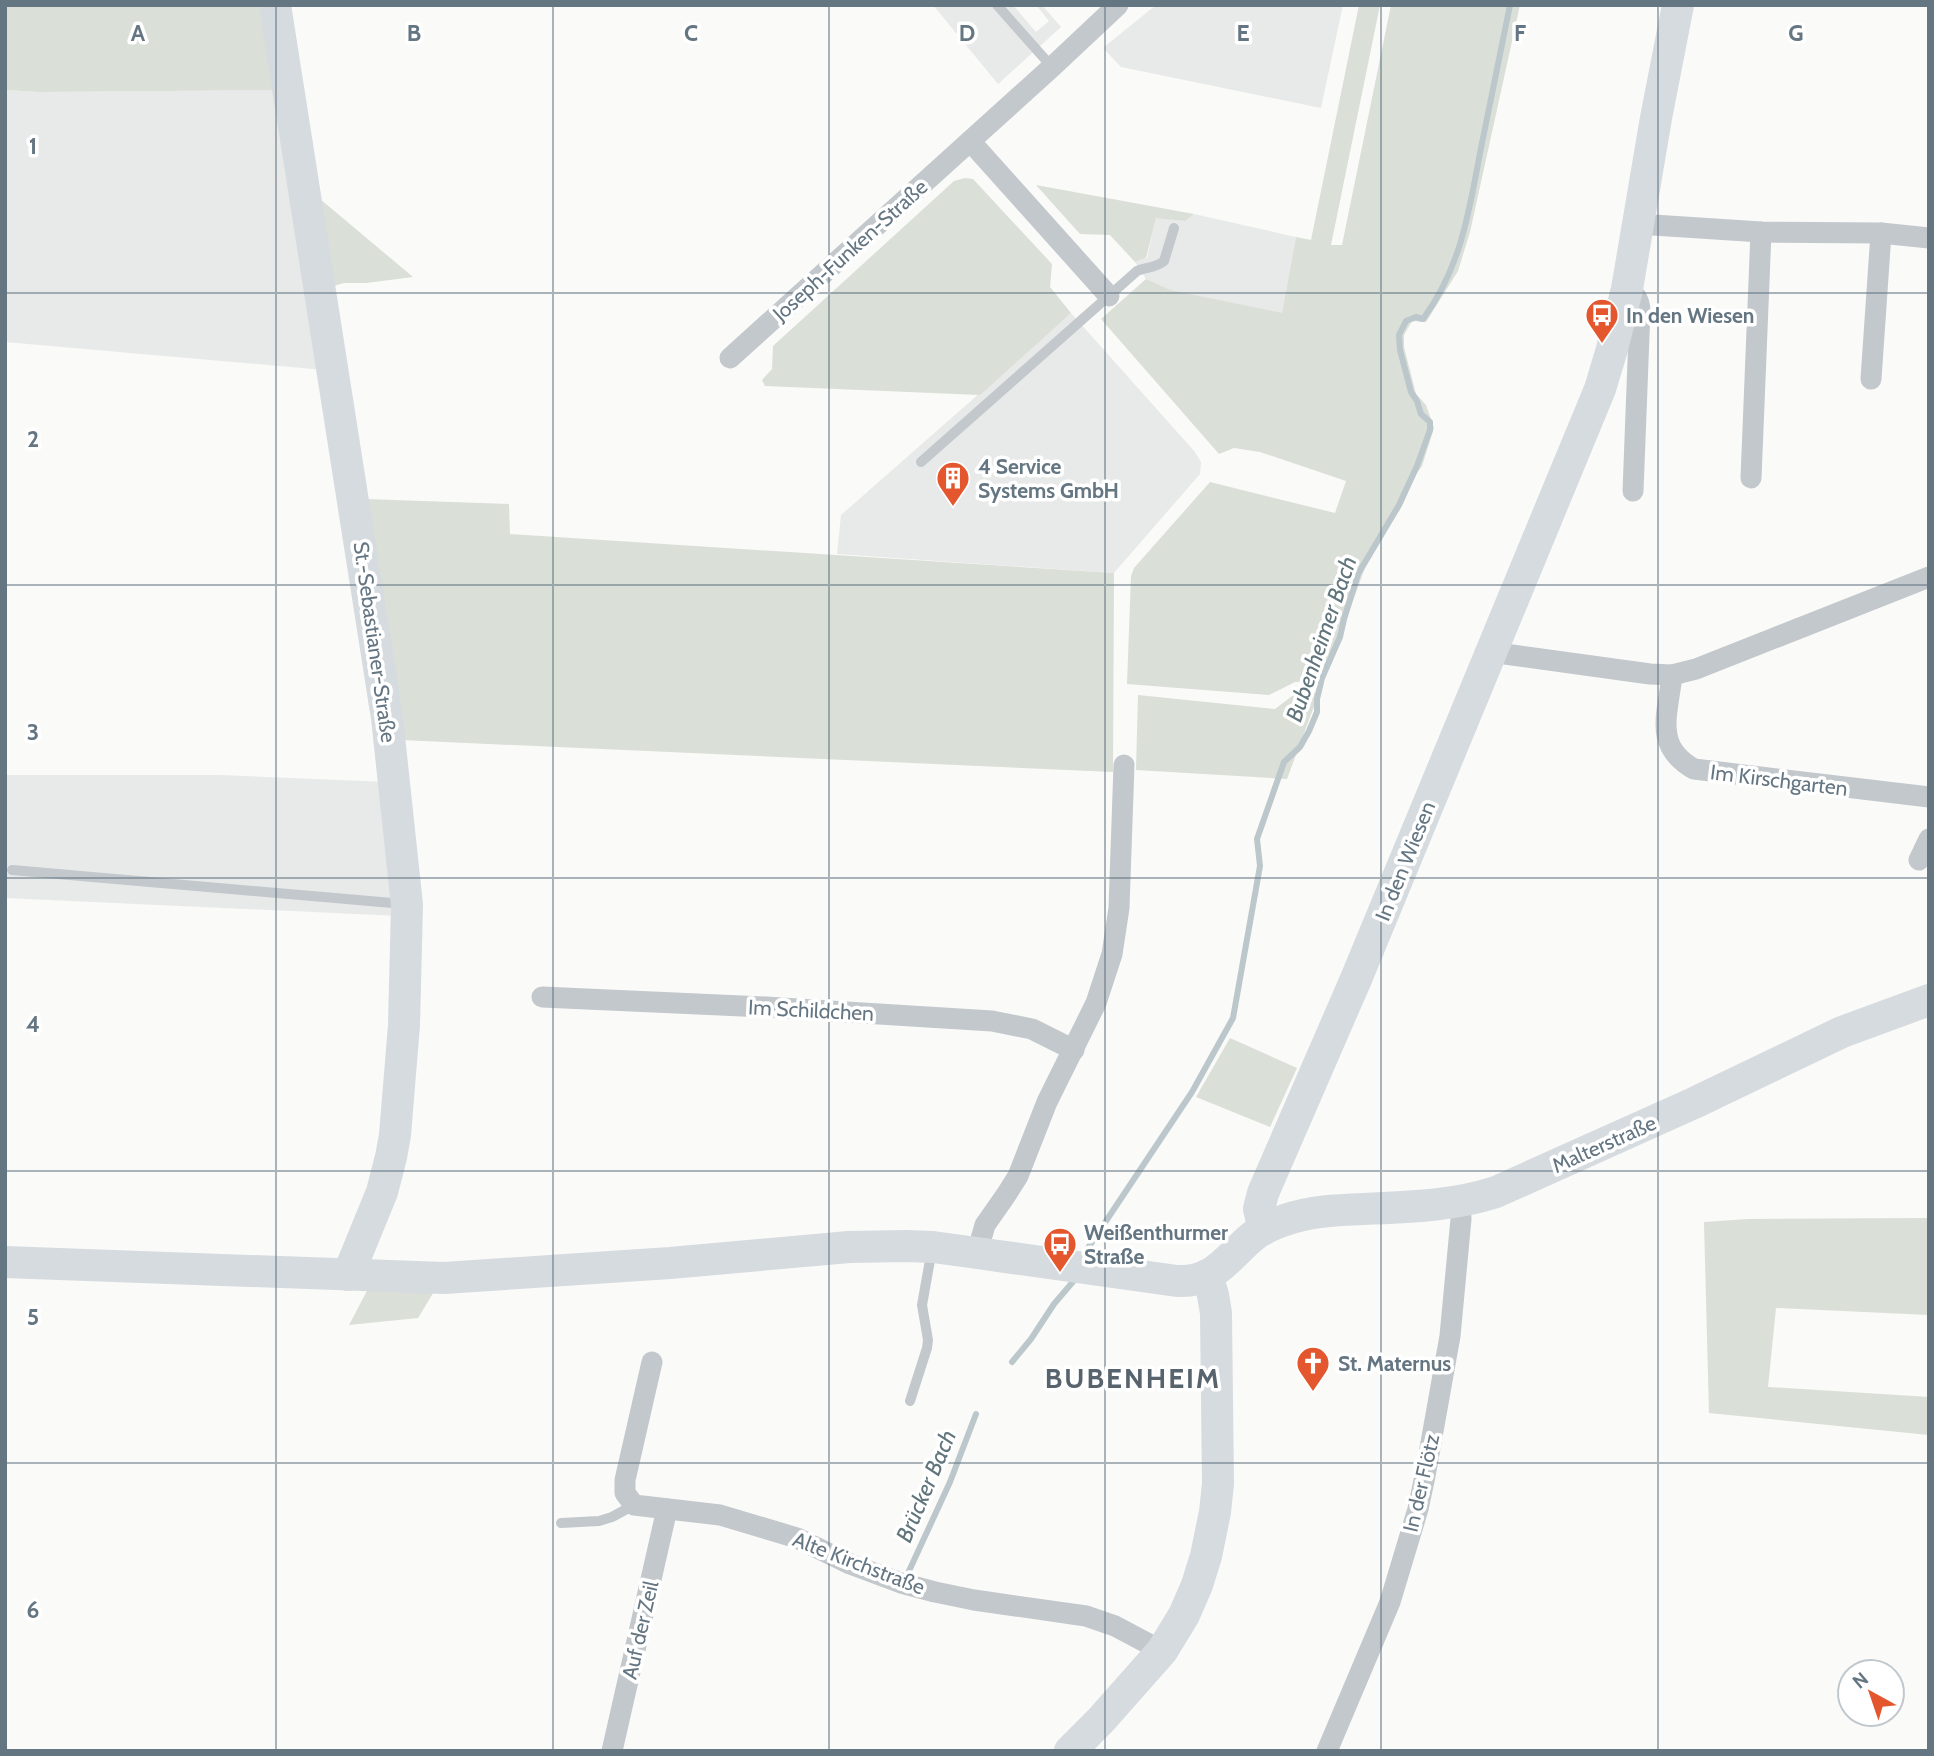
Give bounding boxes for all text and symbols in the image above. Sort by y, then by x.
text: A [131,19,146,47]
text: B [407,19,421,47]
text: C [684,19,698,47]
text: D [959,19,975,47]
text: E [1236,19,1250,47]
text: F [1514,19,1526,47]
text: G [1788,19,1804,47]
text: 1 [29,132,37,160]
street label: Joseph-Funken-Straße [767,174,933,327]
bus stop icon: In den Wiesen [1583,296,1621,345]
place label: In den Wiesen [1626,303,1754,328]
text: 2 [27,425,39,453]
place label: 4 Service Systems GmbH [978,454,1119,503]
building icon: 4 Service Systems GmbH [934,459,972,508]
street label: St.-Sebastianer-Straße [349,540,402,744]
water label: Bubenheimer Bach [1280,553,1362,725]
text: 3 [27,718,39,746]
street label: Im Kirschgarten [1709,759,1849,801]
street label: In den Wiesen [1370,798,1440,924]
street label: Im Schildchen [748,994,874,1026]
text: 4 [26,1010,40,1038]
street label: Malterstraße [1548,1110,1660,1178]
place label: Weißenthurmer Straße [1084,1220,1228,1269]
bus stop icon: Weißenthurmer Straße [1041,1225,1079,1274]
text: 5 [27,1303,39,1331]
church icon: St. Maternus [1294,1344,1332,1393]
place label: St. Maternus [1338,1351,1451,1376]
district label: BUBENHEIM [1045,1361,1221,1395]
water label: Brücker Bach [890,1426,962,1546]
street label: In der Flötz [1398,1432,1444,1534]
street label: Alte Kirchstraße [789,1526,929,1600]
street label: Auf der Zeil [617,1578,663,1682]
text: 6 [27,1596,39,1624]
north arrow [1836,1658,1906,1728]
text: N [1848,1667,1873,1693]

